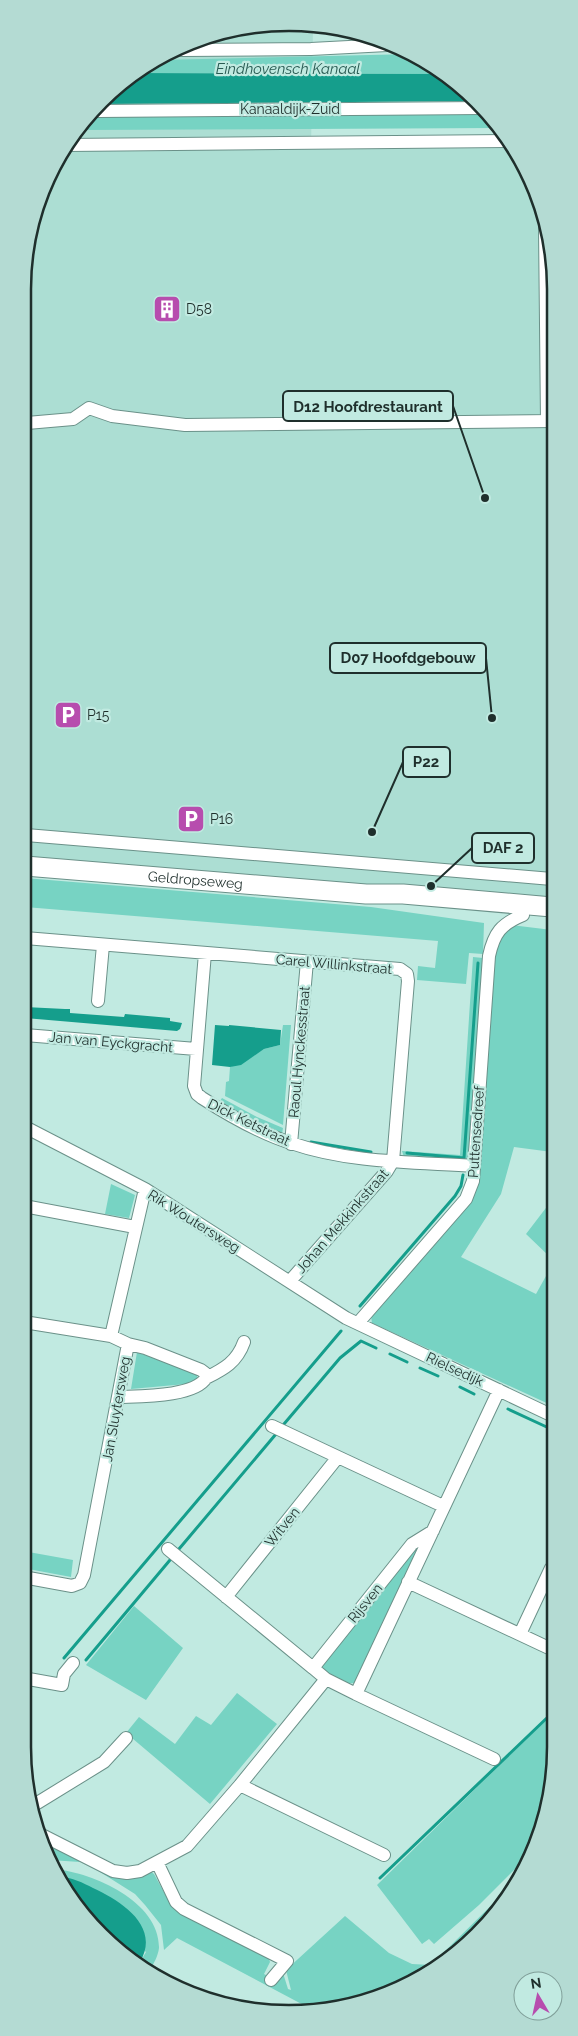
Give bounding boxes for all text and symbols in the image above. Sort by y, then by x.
water label: Eindhovensch Kanaal [216,60,360,78]
street label: Kanaaldijk-Zuid [240,101,340,117]
building icon: D58 [152,294,182,324]
place label: D58 [186,301,212,317]
callout: D12 Hoofdrestaurant [283,391,453,421]
text: D12 Hoofdrestaurant [293,398,443,416]
callout: D07 Hoofdgebouw [330,643,486,673]
text: D07 Hoofdgebouw [340,649,476,667]
parking icon: P15 [53,700,83,730]
place label: P15 [87,707,110,723]
callout: P22 [403,747,450,777]
text: P22 [413,753,439,771]
parking icon: P16 [176,804,206,834]
place label: P16 [210,811,233,827]
callout: DAF 2 [472,833,534,863]
text: DAF 2 [483,839,523,857]
street label: Geldropseweg [147,868,244,892]
street label: Carel Willinkstraat [275,951,393,977]
street label: Raoul Hynckesstraat [285,985,313,1119]
street label: Jan van Eyckgracht [48,1029,174,1055]
street label: Puttensedreef [465,1084,487,1178]
street label: Dick Ketstraat [205,1095,293,1149]
street label: Johan Mekkinkstraat [292,1166,392,1276]
street label: Rik Woutersweg [145,1186,243,1256]
street label: Rielsedijk [424,1349,487,1389]
street label: Jan Sluytersweg [99,1355,133,1463]
street label: Witven [261,1504,303,1550]
street label: Rijsven [344,1580,386,1626]
north arrow [513,1971,563,2021]
text: N [529,1974,542,1992]

